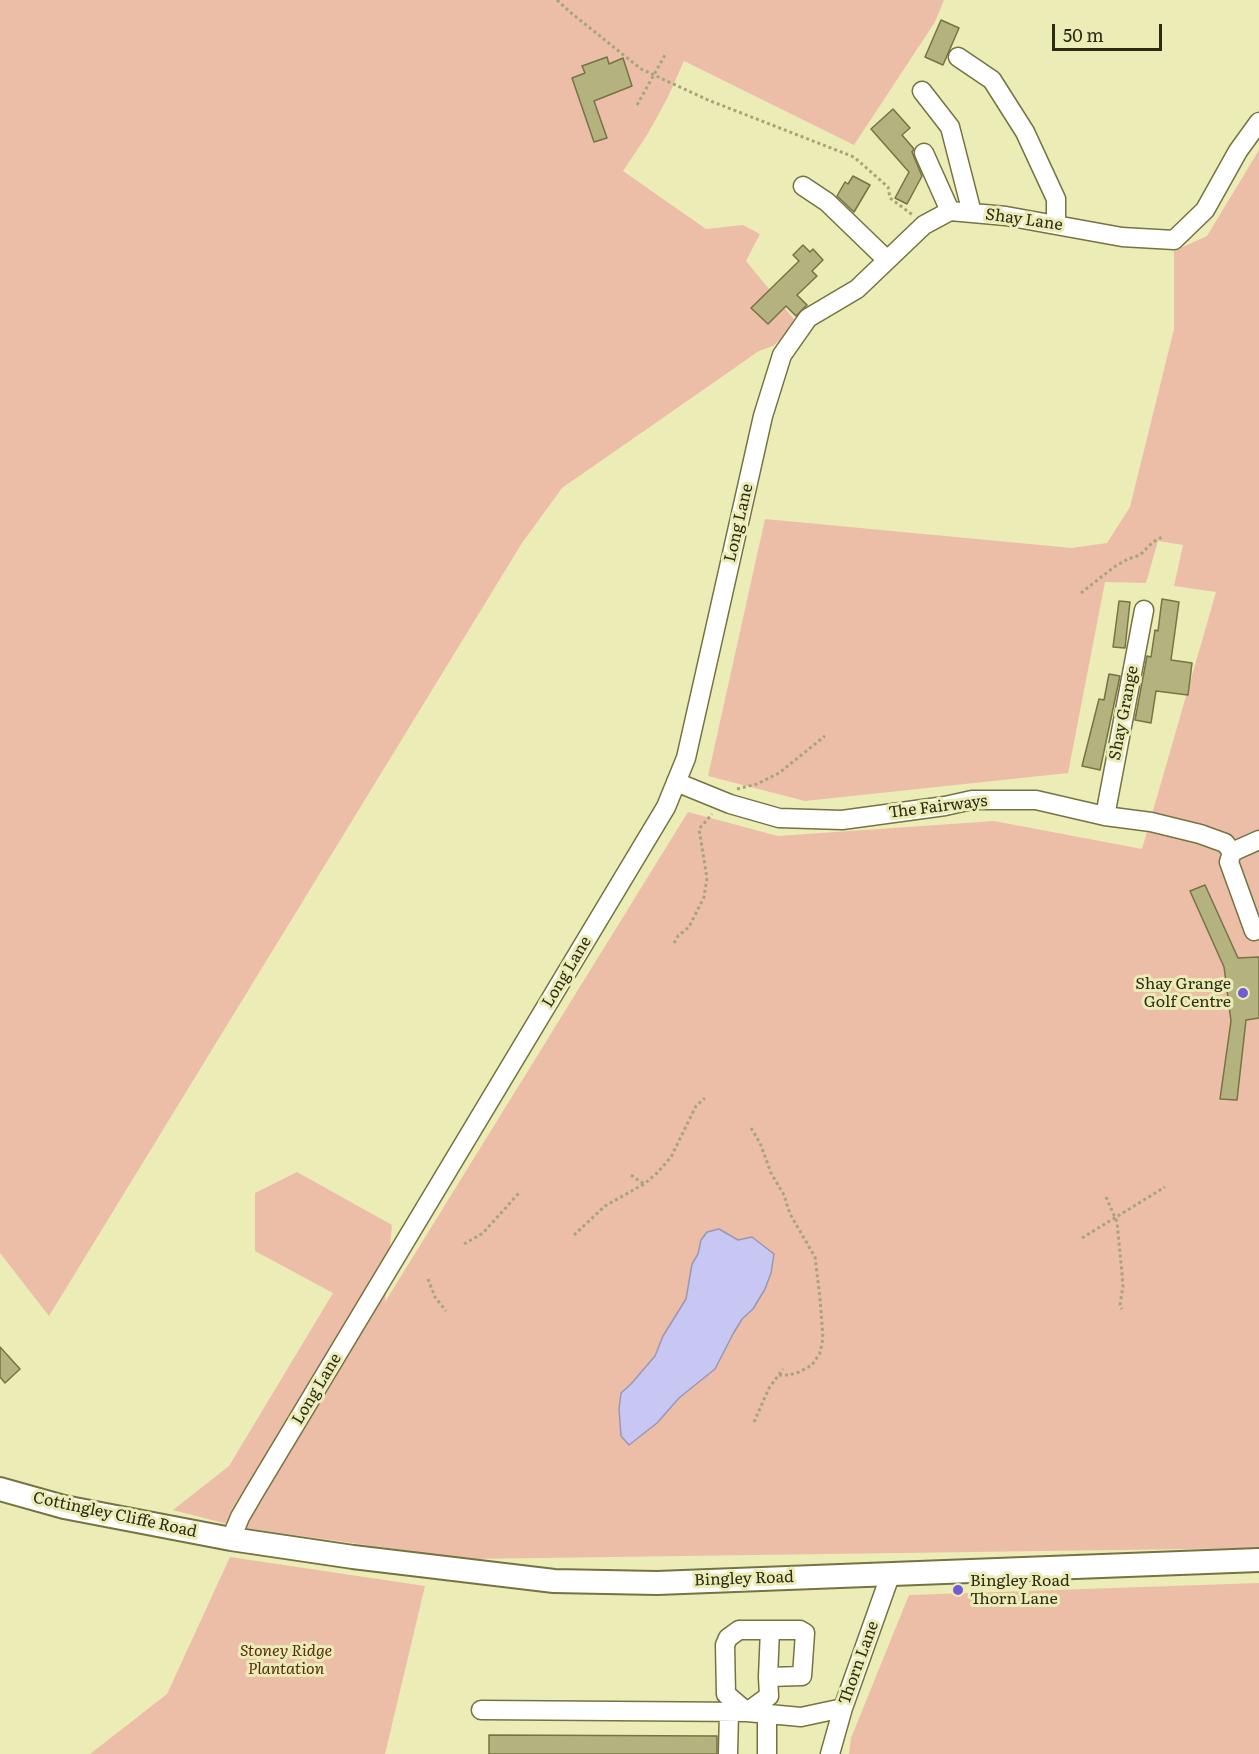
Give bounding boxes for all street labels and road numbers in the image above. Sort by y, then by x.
street label: Shay Lane [984,205,1064,235]
street label: Long Lane [721,482,757,564]
street label: Shay Grange [1105,664,1143,762]
street label: The Fairways [888,791,988,823]
street label: Long Lane [538,933,596,1011]
street label: Long Lane [288,1350,346,1428]
street label: Cottingley Cliffe Road [31,1488,199,1542]
street label: Bingley Road [694,1568,794,1590]
street label: Thorn Lane [835,1619,883,1707]

